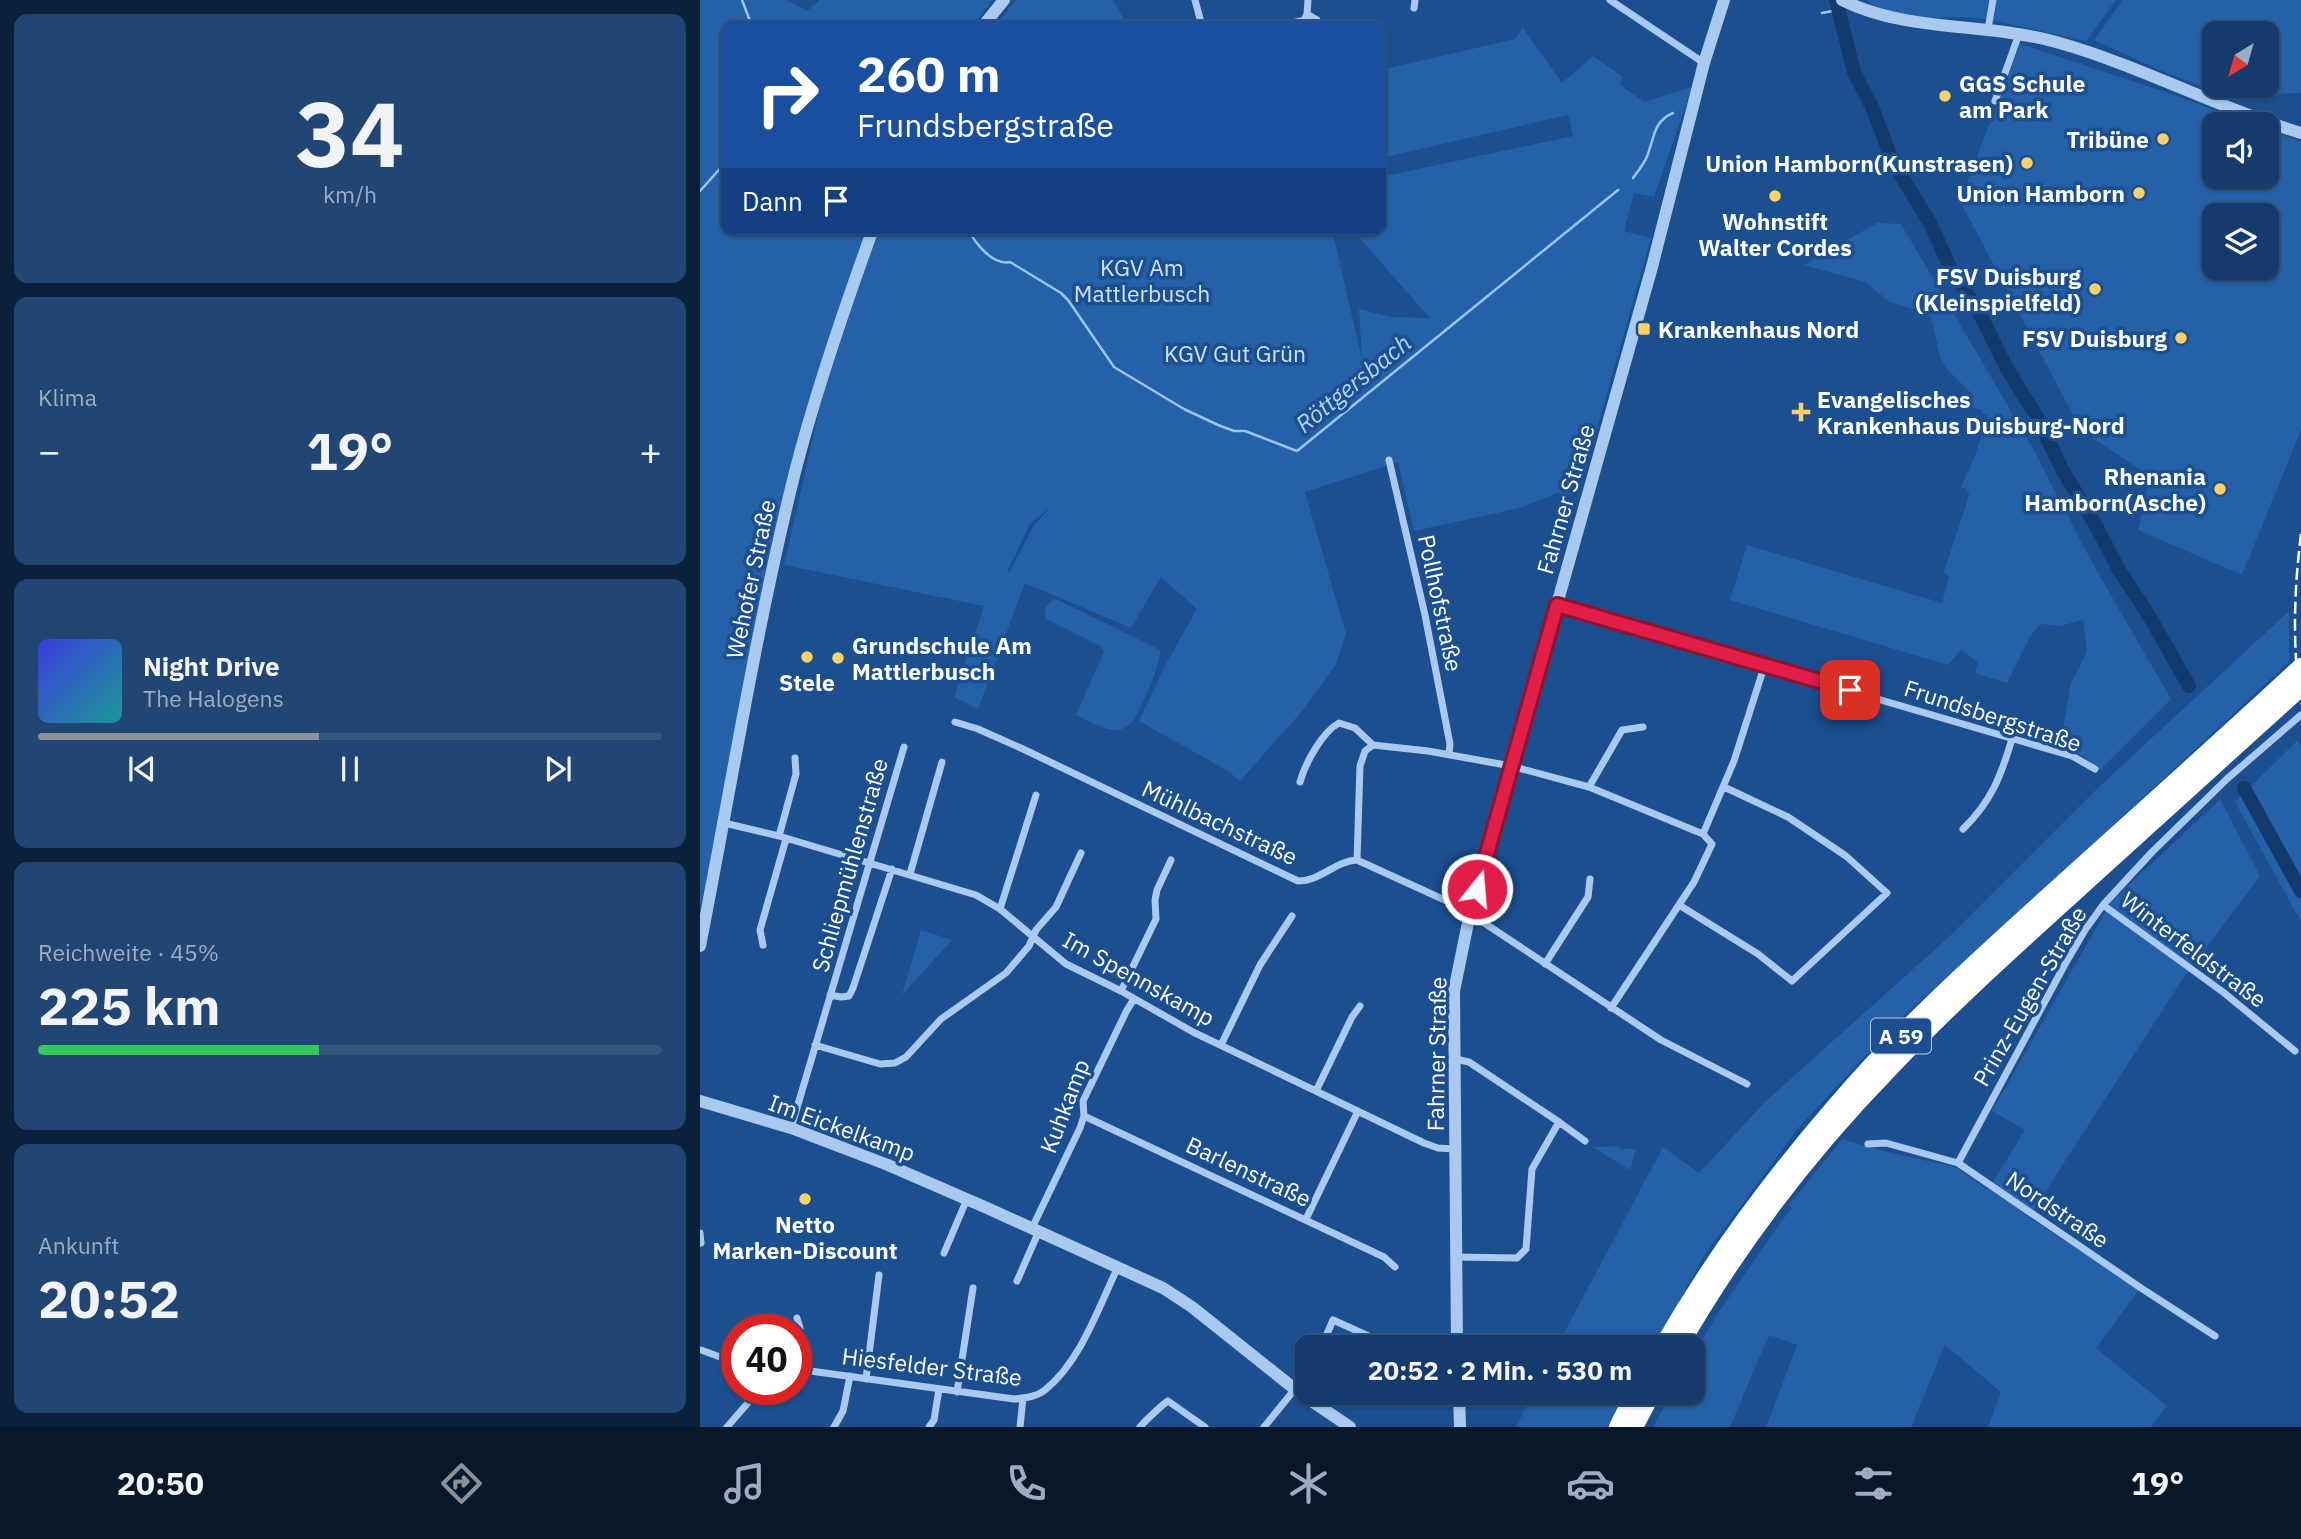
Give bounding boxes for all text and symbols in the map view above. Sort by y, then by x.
north arrow [2202,21,2278,98]
map controls [2202,21,2279,280]
text: 260 m [857,42,1001,105]
icon: right [742,49,833,140]
place label: GGS Schule am Park [1959,68,2085,124]
text: 34 [295,74,405,192]
marker: GGS Schule am Park [1937,88,1953,104]
text: Frundsbergstraße [857,104,1114,146]
button: sound [2202,112,2279,189]
place label: Tribüne [2066,124,2149,154]
marker: Tribüne [2155,131,2171,147]
place label: Union Hamborn(Kunstrasen) [1705,148,2013,178]
marker: Union Hamborn(Kunstrasen) [2019,155,2035,171]
place label: Union Hamborn [1956,178,2125,208]
text: km/h [323,179,377,209]
icon: arrive [817,182,855,220]
text: Dann [742,184,803,218]
marker: Union Hamborn [2131,185,2147,201]
marker: Wohnstift Walter Cordes [1767,188,1783,204]
button: layers [2202,203,2279,280]
place label: Wohnstift Walter Cordes [1698,206,1852,262]
park label: KGV Am Mattlerbusch [1074,252,1210,308]
place label: FSV Duisburg (Kleinspielfeld) [1915,261,2081,317]
marker: FSV Duisburg (Kleinspielfeld) [2087,281,2103,297]
place label: Krankenhaus Nord [1658,314,1859,344]
marker: Krankenhaus Nord [1636,321,1652,337]
place label: FSV Duisburg [2022,323,2167,353]
water label: Röttgersbach [1289,327,1417,439]
marker: FSV Duisburg [2173,330,2189,346]
park label: KGV Gut Grün [1164,338,1306,368]
text: Klima [38,382,97,412]
place label: Evangelisches Krankenhaus Duisburg-Nord [1817,384,2125,440]
marker: Evangelisches Krankenhaus Duisburg-Nord [1791,402,1811,422]
text: 19° [307,417,393,484]
street label: Fahrner Straße [1529,421,1601,577]
text: − [38,426,61,475]
text: + [639,426,662,475]
place label: Rhenania Hamborn(Asche) [2024,461,2206,517]
marker: Rhenania Hamborn(Asche) [2212,481,2228,497]
street label: Wehofer Straße [719,497,781,661]
street label: Pollhofstraße [1412,532,1470,674]
place label: Grundschule Am Mattlerbusch [852,630,1032,686]
text: Night Drive [143,649,280,683]
marker: Stele [799,649,815,665]
marker: Grundschule Am Mattlerbusch [830,650,846,666]
pin [1820,660,1880,720]
place label: Stele [779,667,835,697]
icon: arrive [1831,671,1869,709]
street label: Frundsbergstraße [1901,672,2085,758]
text: The Halogens [143,683,284,713]
icon: previous [123,750,161,788]
icon: pause [331,750,369,788]
icon: next [539,750,577,788]
street label: Schliepmühlenstraße [804,755,894,975]
street label: Mühlbachstraße [1137,773,1303,871]
position arrow [1440,852,1514,926]
street label: Winterfeldstraße [2115,884,2273,1014]
street label: Prinz-Eugen-Straße [1965,901,2093,1091]
street label: Im Spennskamp [1058,924,1220,1032]
text: Reichweite · 45% [38,937,219,967]
text: 225 km [38,972,220,1039]
street label: Fahrner Straße [1420,976,1452,1132]
road number: A 59 [1871,1018,1931,1054]
street label: Kuhkamp [1032,1055,1096,1157]
street label: Im Eickelkamp [765,1087,919,1167]
street label: Barlenstraße [1182,1129,1316,1213]
street label: Nordstraße [2001,1164,2115,1254]
marker: Netto Marken-Discount [797,1191,813,1207]
place label: Netto Marken-Discount [713,1209,898,1265]
text: Ankunft [38,1230,119,1260]
text: 20:52 [38,1265,180,1332]
speed limit sign: 40 [721,1314,812,1405]
street label: Hiesfelder Straße [840,1340,1024,1392]
text: 20:52 · 2 Min. · 530 m [1368,1353,1632,1387]
icon: directions [437,1459,486,1508]
icon: music [720,1459,769,1508]
icon: phone [1002,1459,1051,1508]
icon: climate [1284,1459,1333,1508]
icon: car [1566,1459,1615,1508]
icon: filters [1849,1459,1898,1508]
text: 20:50 [117,1462,204,1504]
text: 19° [2131,1462,2184,1504]

